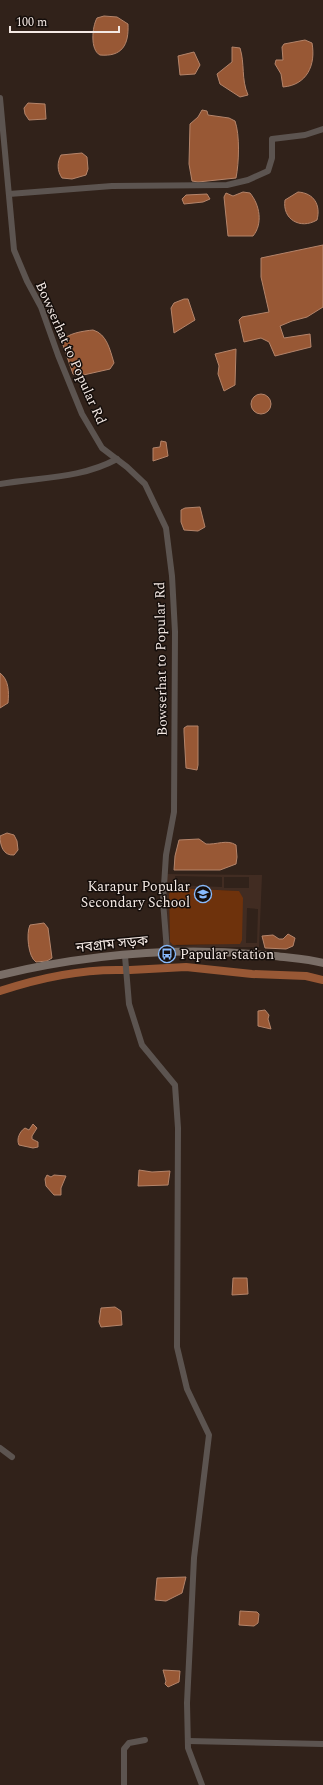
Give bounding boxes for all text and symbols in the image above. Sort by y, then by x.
scale bar [10,8,119,34]
text: 100 m [16,13,47,32]
street label: Bowserhat to Popular Rd [30,278,112,428]
street label: Bowserhat to Popular Rd [149,581,173,736]
place label: Karapur Popular Secondary School [81,876,190,913]
school or university icon: Karapur Popular Secondary School [193,884,213,904]
street label: নবগ্রাম সড়ক [74,930,150,958]
bus stop icon: Papular station [157,944,177,964]
place label: Papular station [180,944,274,965]

